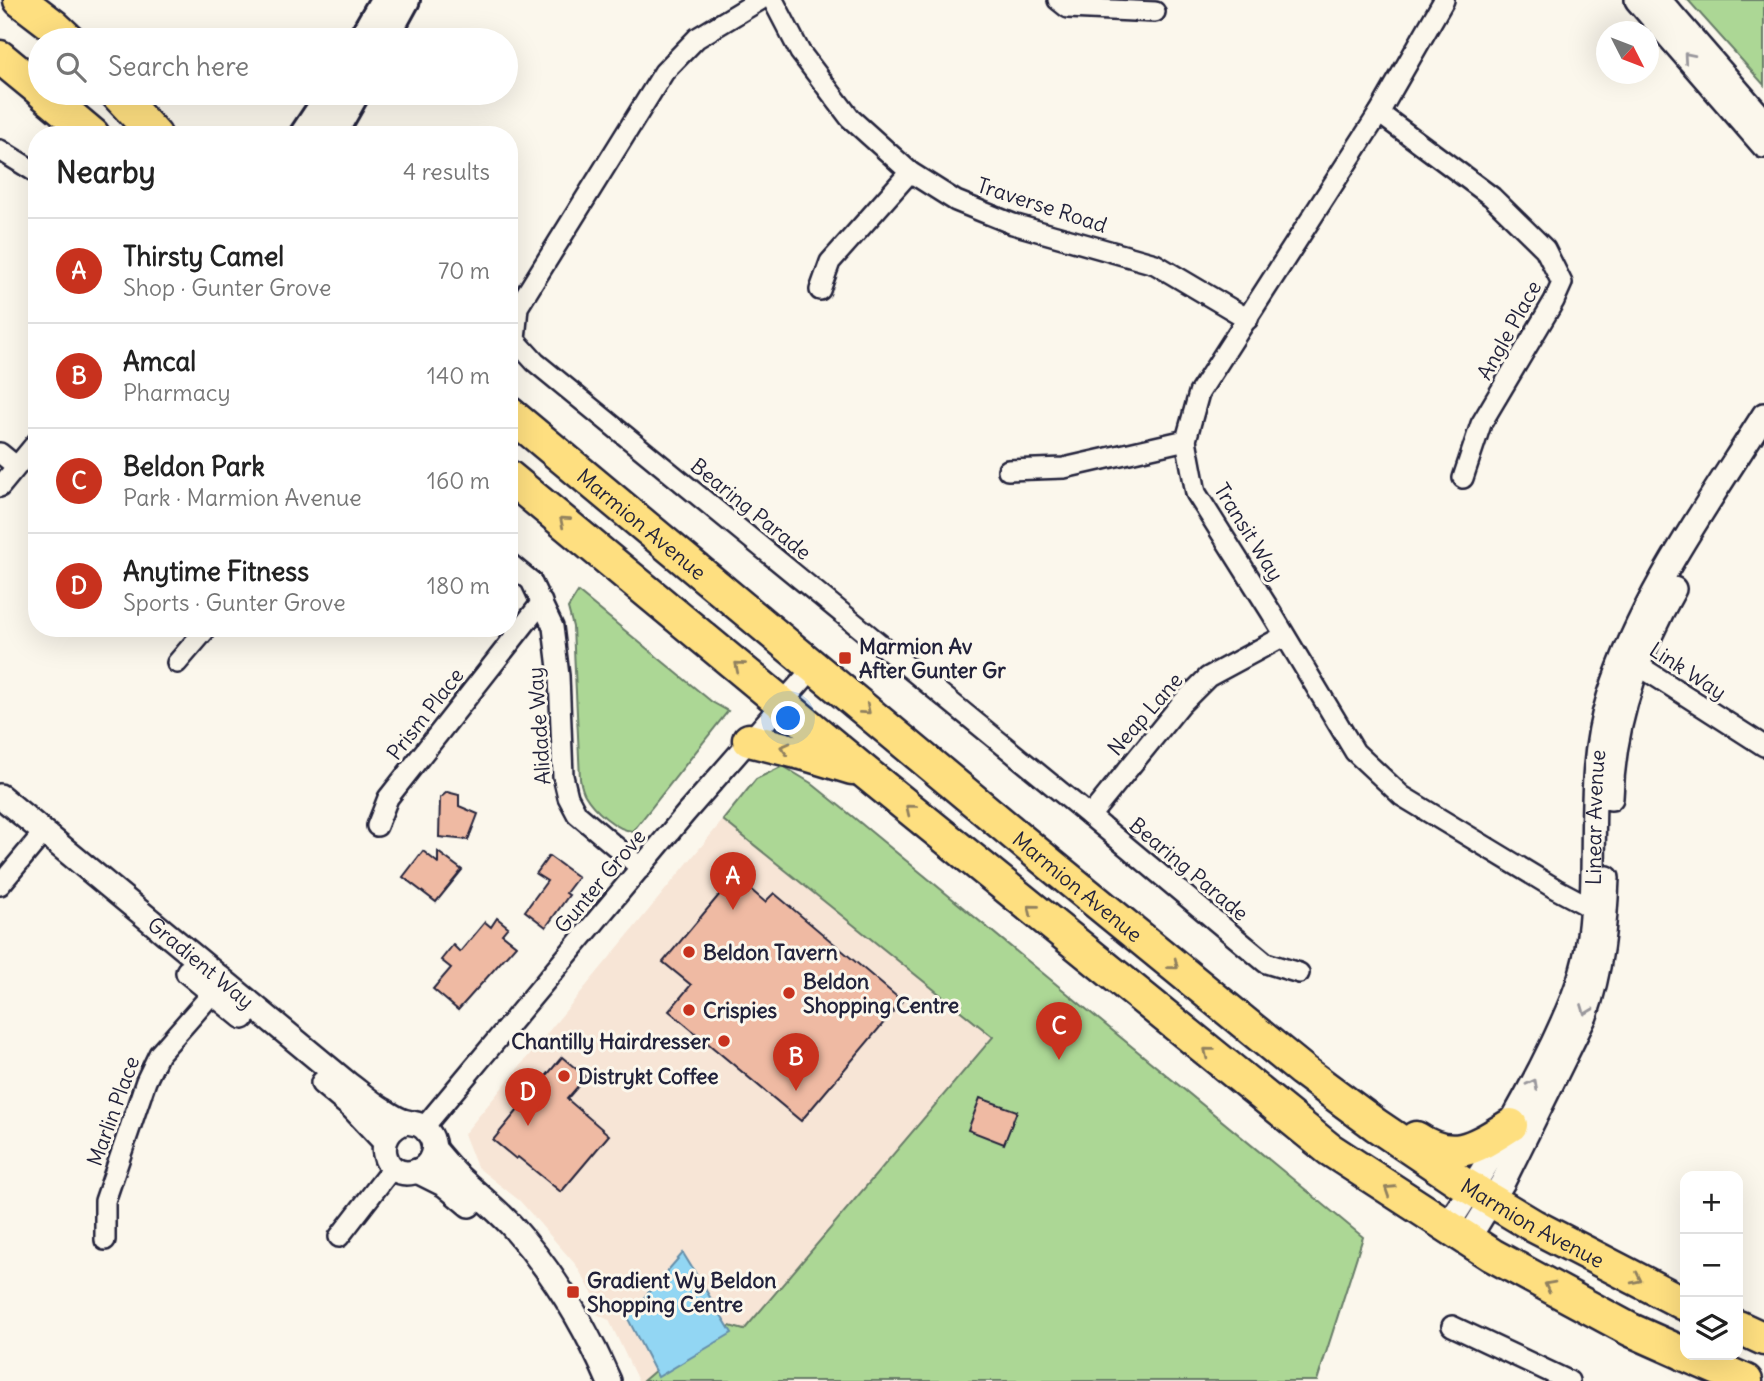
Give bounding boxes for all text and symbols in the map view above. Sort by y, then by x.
north arrow [1596,21,1659,84]
search box [28,28,518,105]
icon: search [52,48,90,86]
text: Search here [108,50,249,83]
one-way arrow [1684,52,1696,65]
text: Nearby [56,153,156,191]
text: 4 results [403,157,490,186]
street label: Traverse Road [974,171,1110,239]
text: Thirsty Camel [123,240,284,273]
text: A [72,256,86,285]
text: 70 m [438,256,490,285]
text: Shop · Gunter Grove [123,273,331,302]
street label: Angle Place [1471,276,1547,384]
text: Amcal [123,345,196,378]
text: B [71,361,87,390]
text: 140 m [427,361,490,390]
text: Pharmacy [123,378,231,407]
text: Beldon Park [123,450,265,483]
street label: Bearing Parade [685,452,817,566]
street label: Marmion Avenue [572,462,712,585]
text: C [71,466,87,495]
text: 160 m [427,466,490,495]
street label: Transit Way [1208,478,1290,586]
text: Park · Marmion Avenue [123,483,362,512]
one-way arrow [560,516,572,529]
text: Anytime Fitness [123,555,309,588]
text: D [71,571,87,600]
text: 180 m [427,571,490,600]
text: Sports · Gunter Grove [123,588,346,617]
place label: Marmion Av After Gunter Gr [859,633,1006,684]
street label: Link Way [1644,636,1732,706]
marker: Marmion Av After Gunter Gr [837,650,853,666]
street label: Prism Place [381,662,469,766]
one-way arrow [734,662,747,674]
street label: Alidade Way [521,666,557,786]
street label: Neap Lane [1102,667,1188,761]
your location [771,701,805,735]
one-way arrow [859,702,871,715]
one-way arrow [779,742,791,756]
street label: Linear Avenue [1579,748,1611,885]
one-way arrow [906,805,919,817]
street label: Bearing Parade [1124,811,1254,927]
street label: Gunter Grove [549,823,651,939]
street label: Marmion Avenue [1007,825,1148,948]
pin: A [710,852,756,910]
one-way arrow [1027,904,1039,917]
street label: Gradient Way [142,911,260,1014]
place label: Beldon Tavern [703,939,838,966]
marker: Beldon Tavern [681,944,697,960]
one-way arrow [1165,957,1178,969]
place label: Beldon Shopping Centre [803,968,959,1019]
marker: Beldon Shopping Centre [781,985,797,1001]
place label: Crispies [703,997,778,1024]
marker: Crispies [681,1002,697,1018]
pin: C [1036,1002,1082,1060]
one-way arrow [1581,1004,1595,1016]
place label: Chantilly Hairdresser [511,1028,710,1055]
marker: Chantilly Hairdresser [716,1033,732,1049]
pin: B [773,1033,819,1091]
one-way arrow [1204,1048,1217,1060]
street label: Marlin Place [81,1052,145,1170]
place label: Distrykt Coffee [578,1063,719,1090]
pin: D [505,1068,551,1126]
marker: Distrykt Coffee [556,1068,572,1084]
one-way arrow [1524,1079,1538,1091]
map controls [1680,1171,1743,1360]
button: + [1680,1171,1743,1234]
street label: Marmion Avenue [1456,1172,1609,1274]
one-way arrow [1384,1186,1397,1198]
button: − [1680,1234,1743,1297]
place label: Gradient Wy Beldon Shopping Centre [587,1267,776,1318]
one-way arrow [1630,1271,1642,1285]
one-way arrow [1544,1281,1556,1294]
marker: Gradient Wy Beldon Shopping Centre [565,1284,581,1300]
button: layers [1680,1297,1743,1360]

